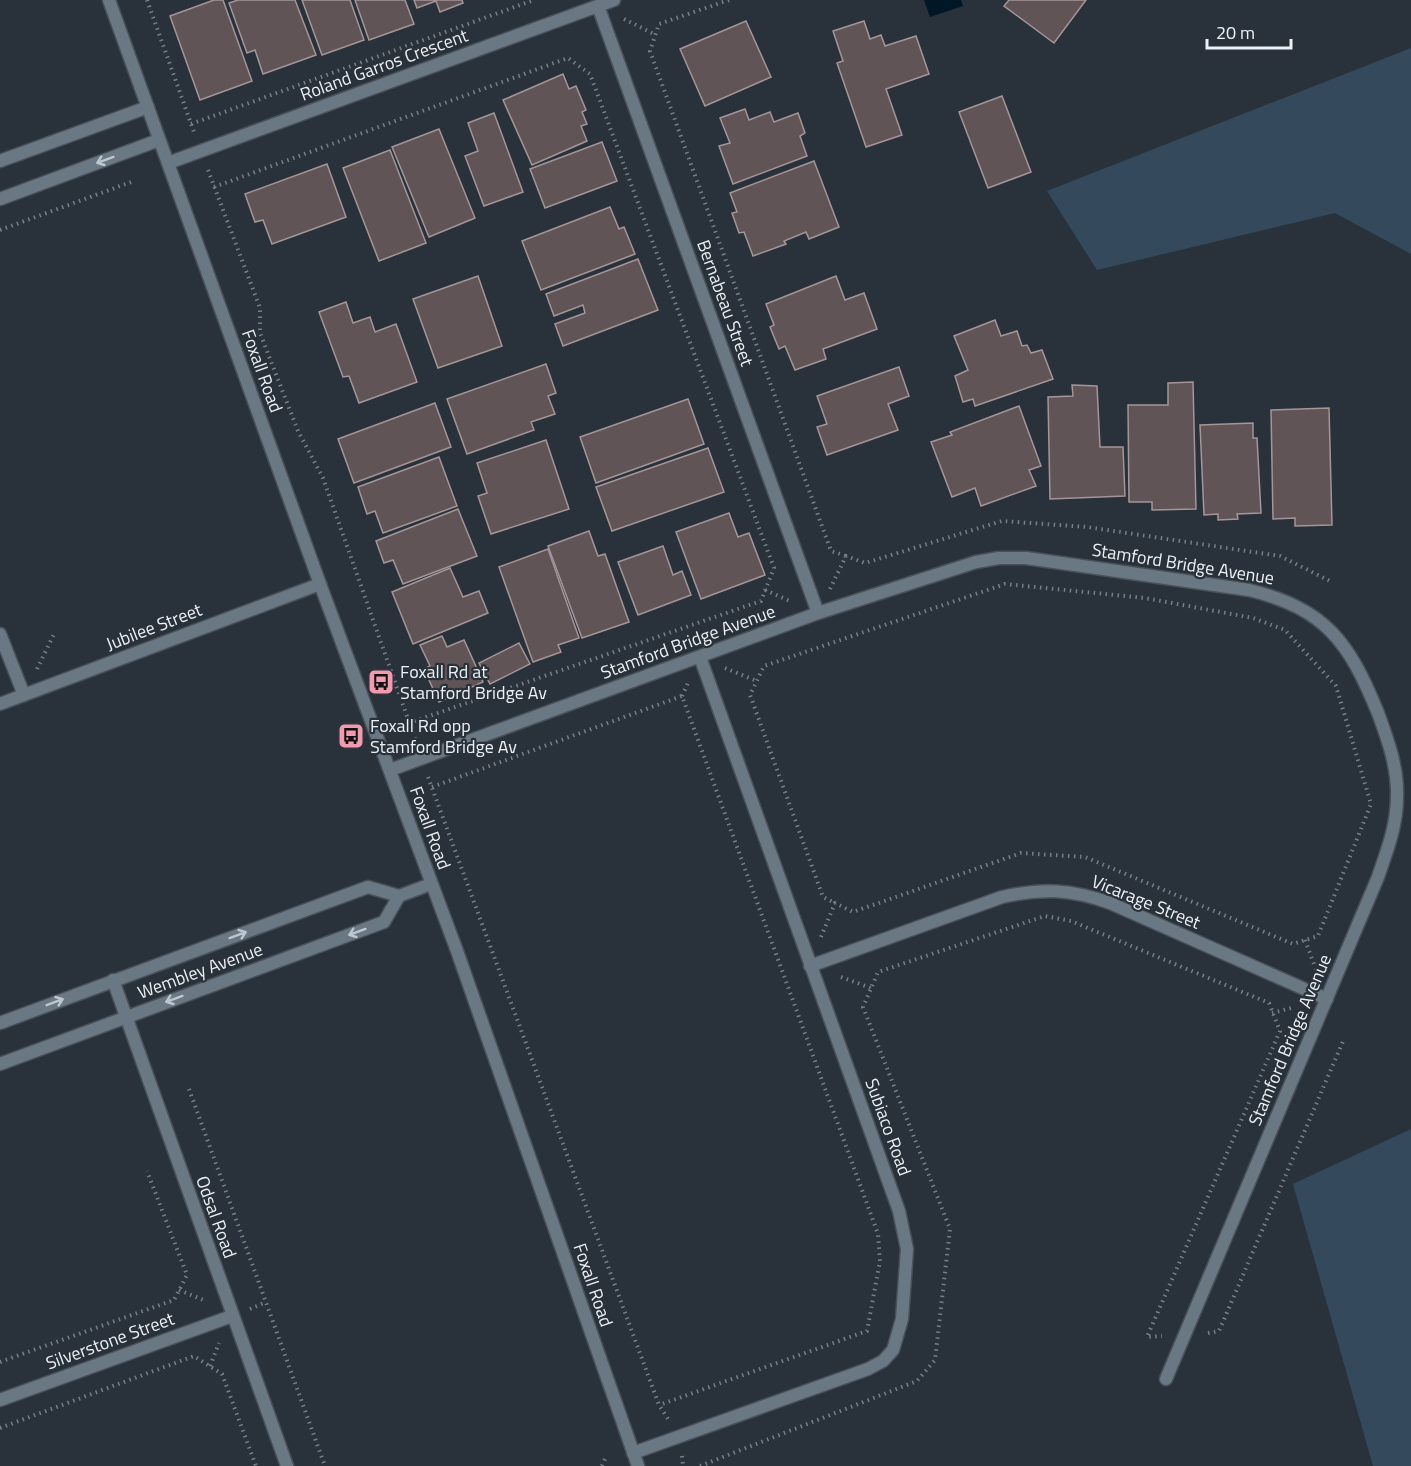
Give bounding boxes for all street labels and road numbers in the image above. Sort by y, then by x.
street label: Roland Garros Crescent [296,21,472,107]
street label: Bernabeau Street [690,236,761,370]
street label: Foxall Road [235,325,290,416]
street label: Stamford Bridge Avenue [1090,536,1276,591]
street label: Jubilee Street [102,596,206,657]
street label: Stamford Bridge Avenue [597,597,779,686]
street label: Foxall Road [403,782,458,873]
street label: Vicarage Street [1088,867,1205,936]
street label: Wembley Avenue [134,935,266,1006]
street label: Stamford Bridge Avenue [1241,950,1338,1130]
street label: Subiaco Road [858,1074,919,1179]
street label: Odsal Road [189,1172,244,1262]
street label: Foxall Road [567,1239,620,1330]
street label: Silverstone Street [42,1305,179,1376]

